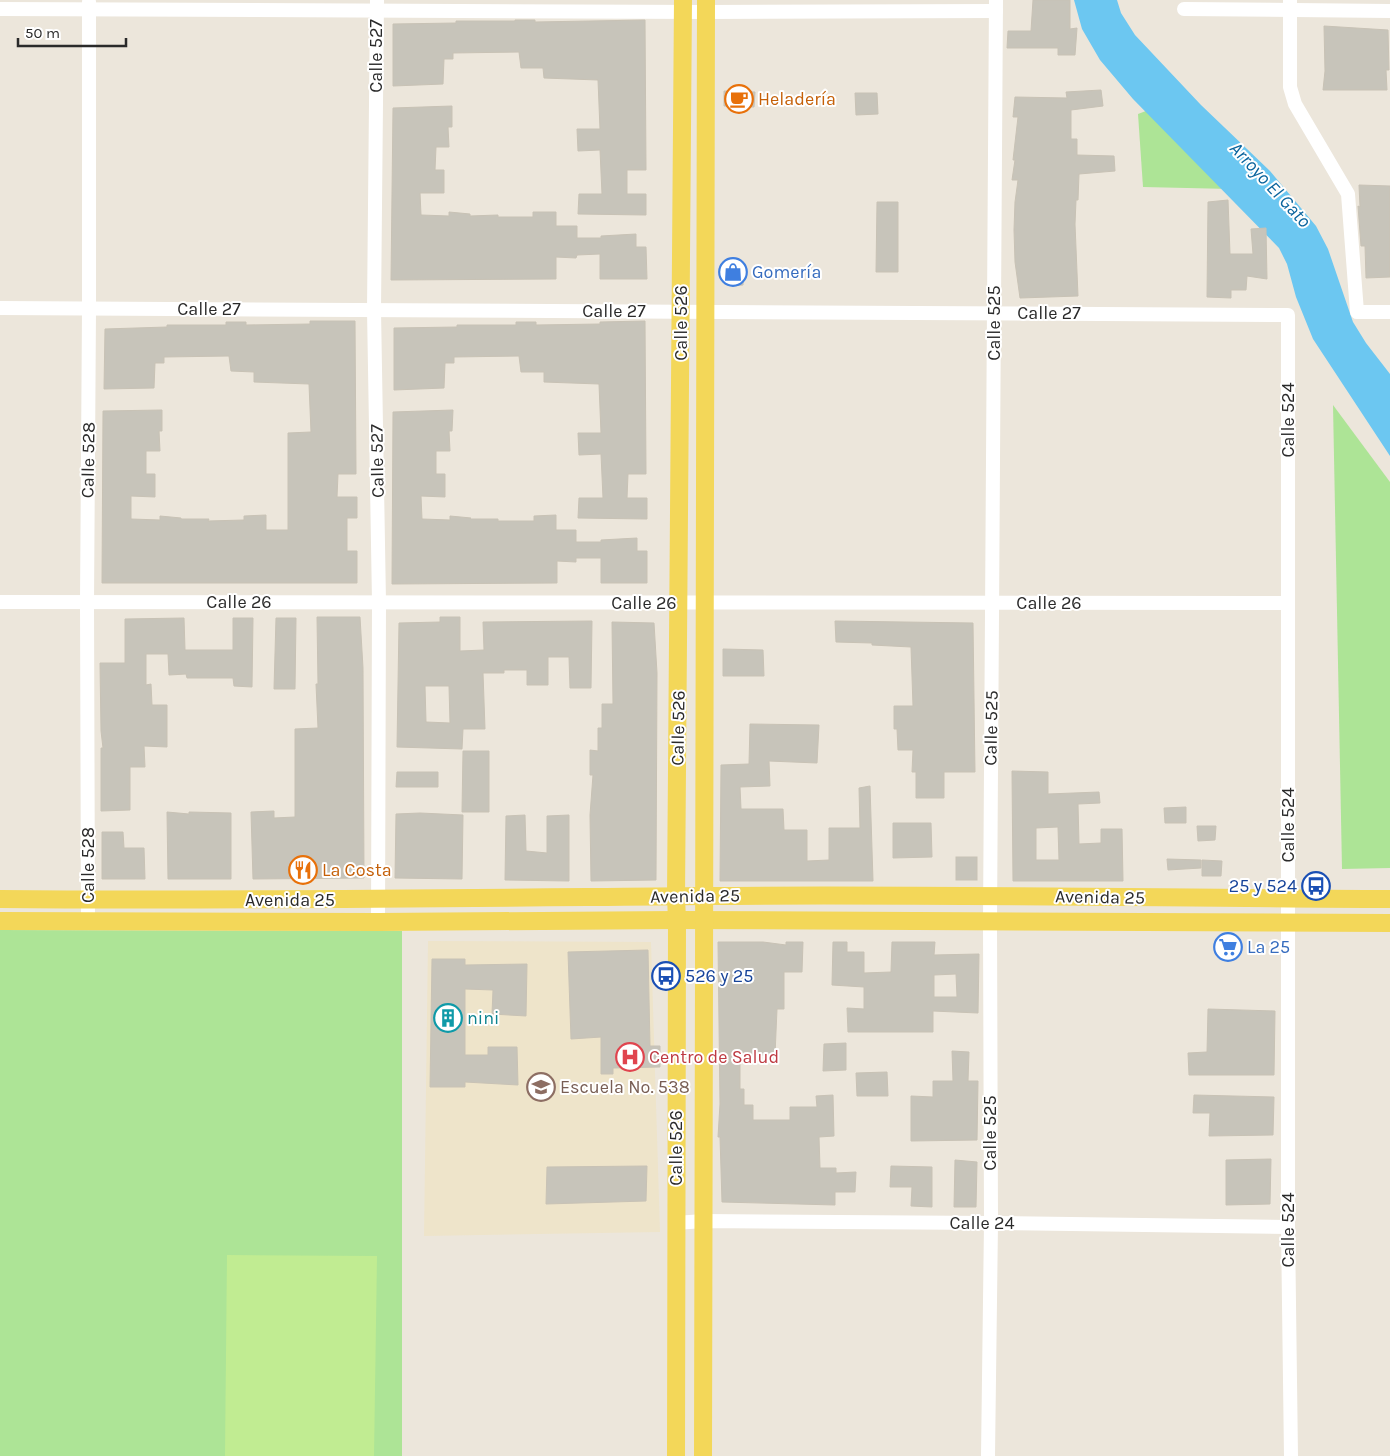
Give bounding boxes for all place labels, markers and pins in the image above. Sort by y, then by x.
cafe icon: Heladería [724,84,754,114]
place label: Heladería [758,88,836,110]
shop icon: Gomería [718,257,748,287]
place label: Gomería [752,261,821,283]
restaurant icon: La Costa [288,855,318,885]
place label: La Costa [322,859,392,881]
bus stop icon: 25 y 524 [1301,871,1331,901]
place label: 25 y 524 [1229,875,1297,897]
supermarket icon: La 25 [1213,932,1243,962]
place label: La 25 [1247,936,1290,958]
bus stop icon: 526 y 25 [651,961,681,991]
place label: 526 y 25 [685,965,753,987]
building icon: nini [433,1003,463,1033]
place label: nini [467,1007,499,1029]
hospital icon: Centro de Salud [615,1042,645,1072]
place label: Centro de Salud [649,1046,779,1068]
school or university icon: Escuela No. 538 [526,1072,556,1102]
place label: Escuela No. 538 [560,1076,690,1098]

